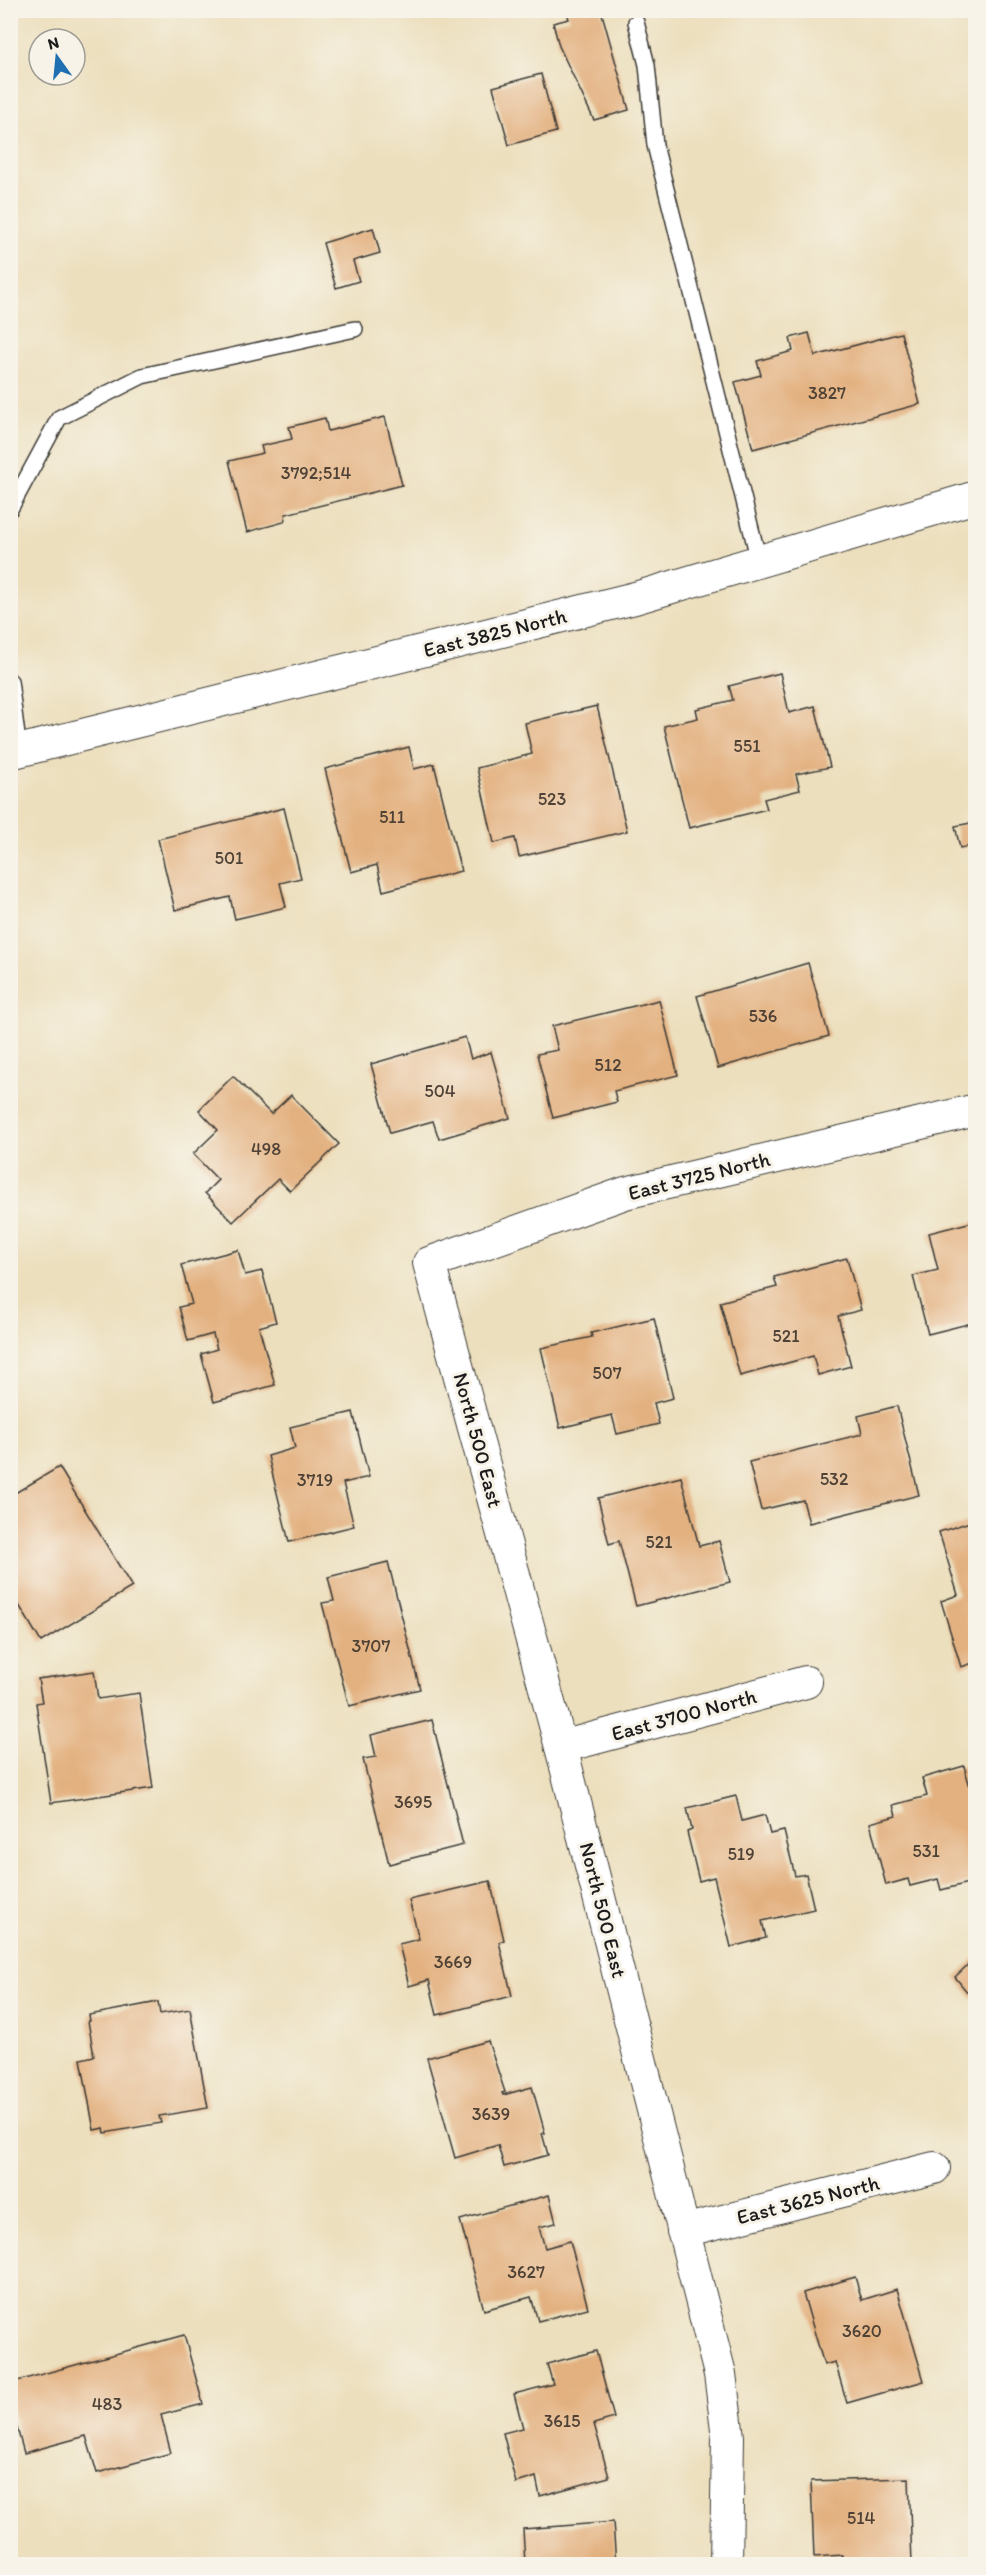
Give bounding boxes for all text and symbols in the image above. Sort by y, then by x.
north arrow [27,27,87,87]
text: N [46,32,61,54]
house number: 3827 [808,382,846,404]
house number: 3792;514 [281,462,352,484]
street label: East 3825 North [421,603,569,662]
house number: 551 [733,735,761,757]
house number: 523 [538,788,567,810]
house number: 511 [379,806,405,828]
house number: 501 [215,847,243,869]
house number: 536 [749,1005,777,1027]
house number: 512 [594,1054,622,1076]
house number: 504 [424,1080,456,1102]
house number: 498 [251,1138,281,1160]
street label: East 3725 North [625,1146,772,1205]
house number: 521 [772,1325,800,1347]
house number: 507 [592,1362,622,1384]
street label: North 500 East [449,1370,509,1510]
house number: 532 [820,1468,849,1490]
house number: 3719 [297,1469,333,1491]
house number: 521 [645,1531,673,1553]
house number: 3707 [352,1635,390,1657]
street label: East 3700 North [609,1683,759,1746]
house number: 3695 [394,1791,432,1813]
street label: North 500 East [575,1840,632,1980]
house number: 531 [912,1840,940,1862]
house number: 519 [727,1843,755,1865]
house number: 3669 [434,1951,472,1973]
house number: 3639 [472,2103,510,2125]
street label: East 3625 North [734,2170,882,2229]
house number: 3627 [507,2261,545,2283]
house number: 3620 [842,2320,882,2342]
house number: 483 [92,2393,122,2415]
house number: 3615 [543,2410,581,2432]
house number: 514 [847,2507,875,2529]

